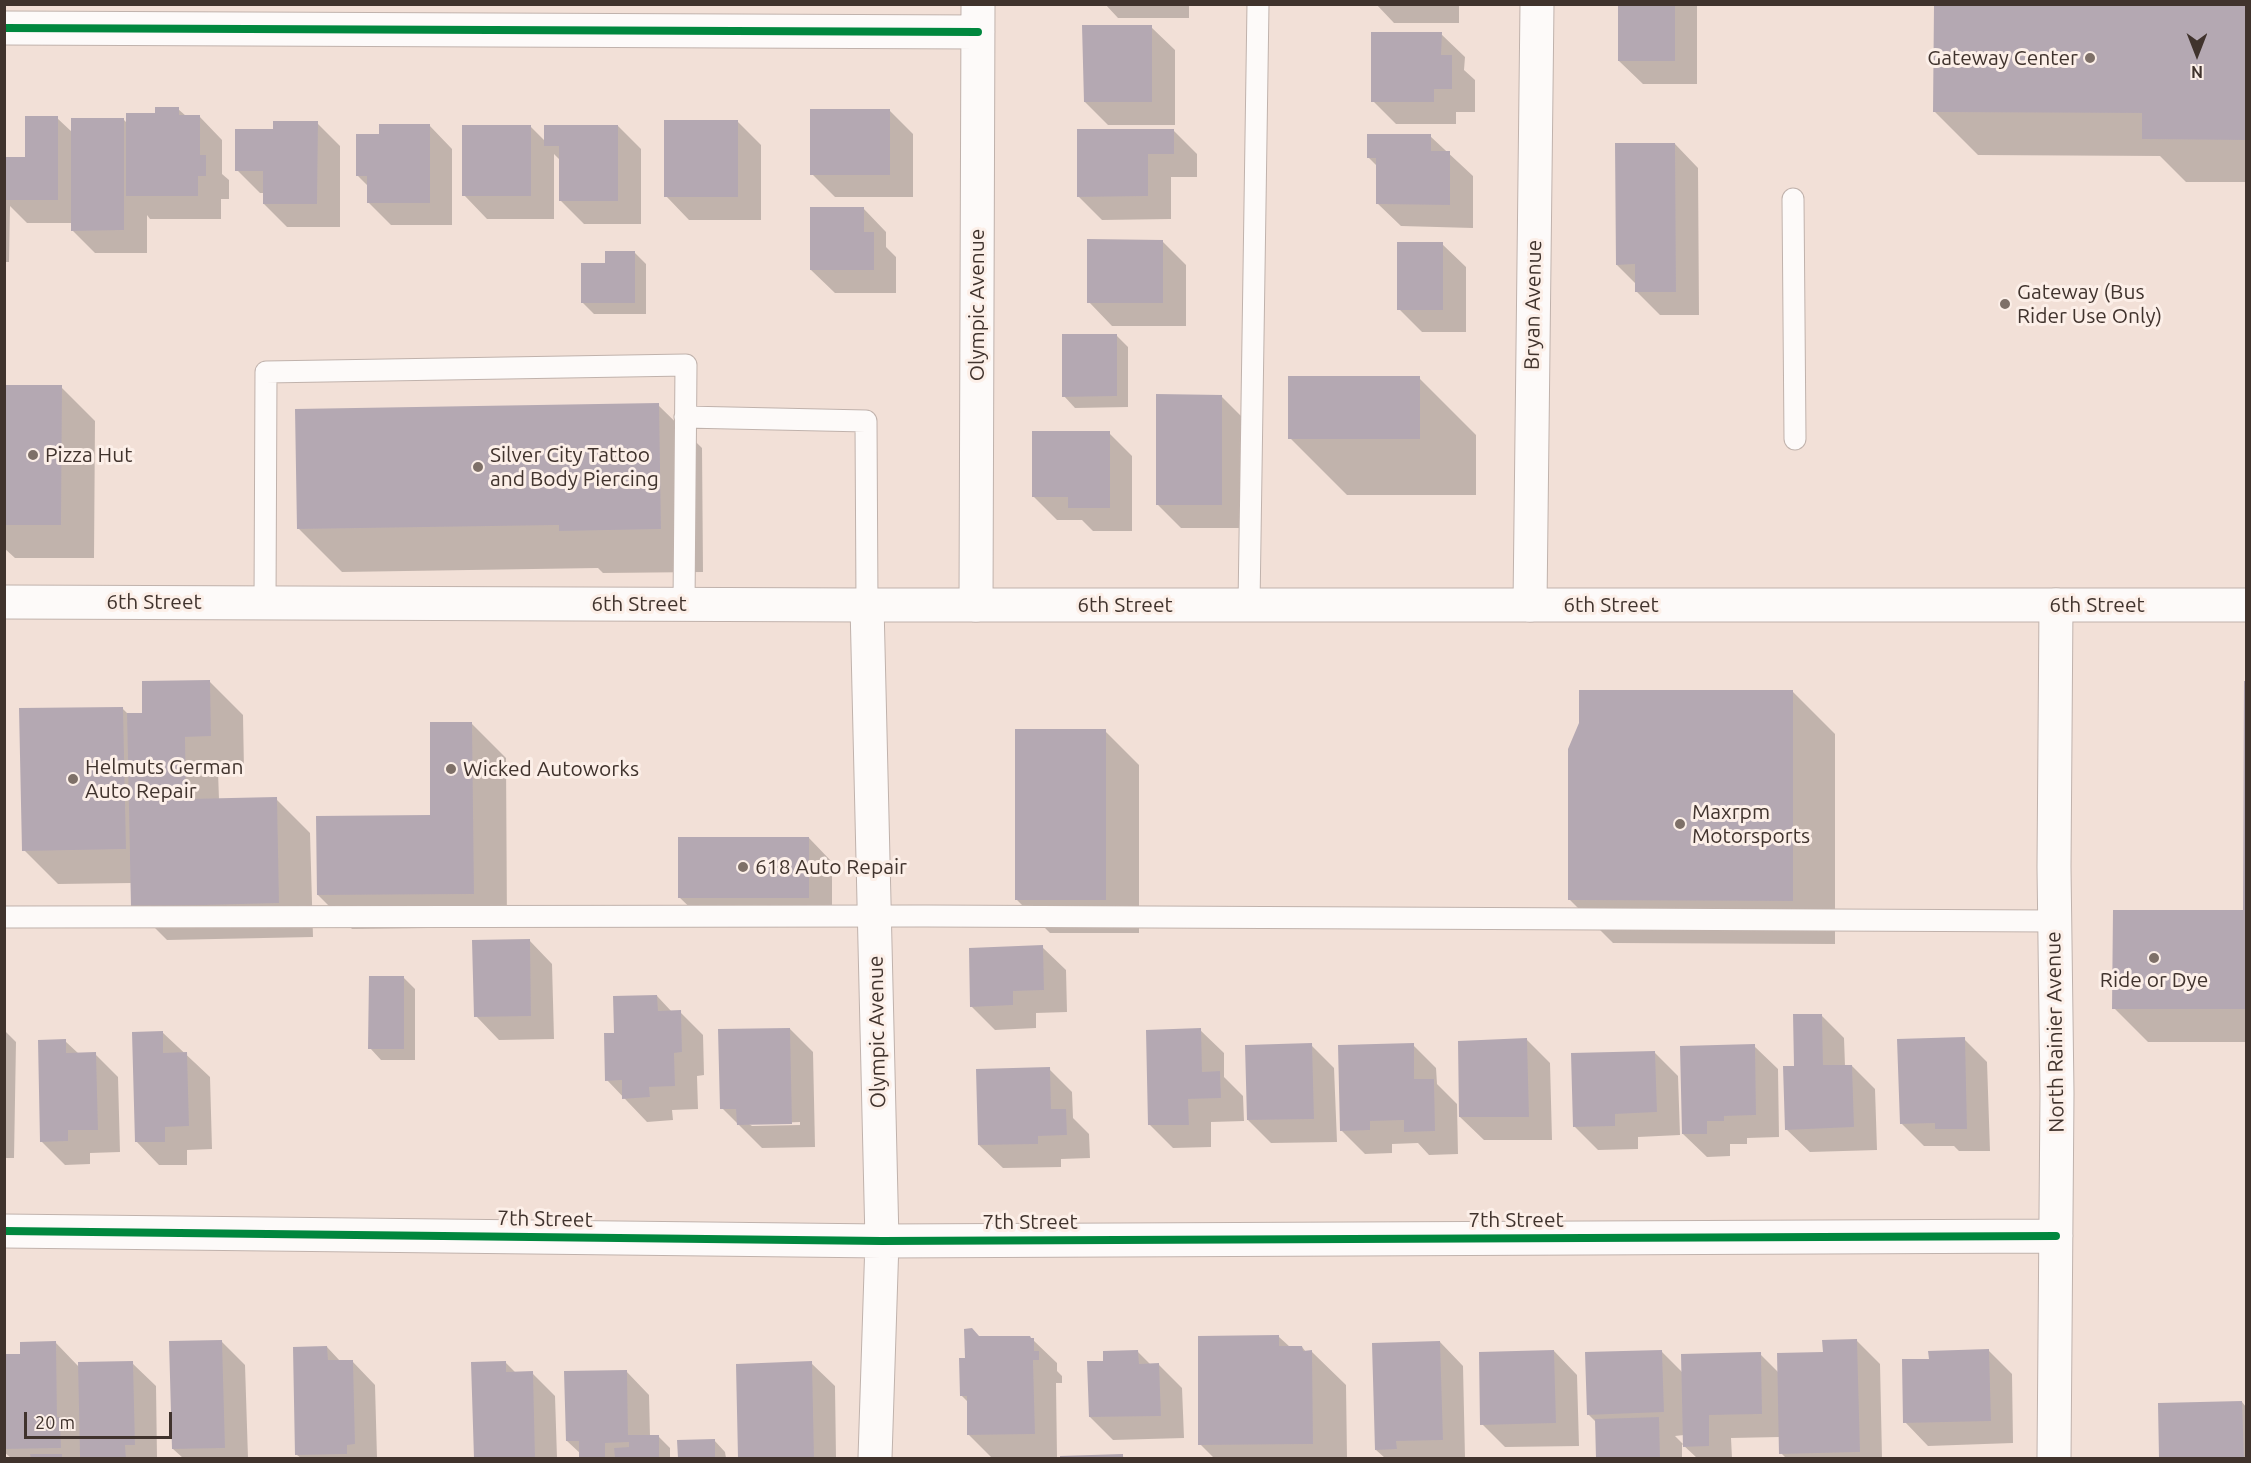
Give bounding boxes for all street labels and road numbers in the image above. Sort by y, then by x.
street label: Olympic Avenue [964,229,990,381]
street label: Bryan Avenue [1519,240,1547,370]
street label: 6th Street [106,589,202,615]
street label: 6th Street [591,591,687,617]
street label: 6th Street [1077,592,1173,618]
street label: 6th Street [1563,592,1659,618]
street label: 6th Street [2049,592,2145,618]
street label: North Rainier Avenue [2041,931,2069,1133]
street label: Olympic Avenue [863,955,891,1109]
street label: 7th Street [497,1206,593,1232]
street label: 7th Street [1468,1207,1564,1233]
street label: 7th Street [982,1209,1078,1235]

